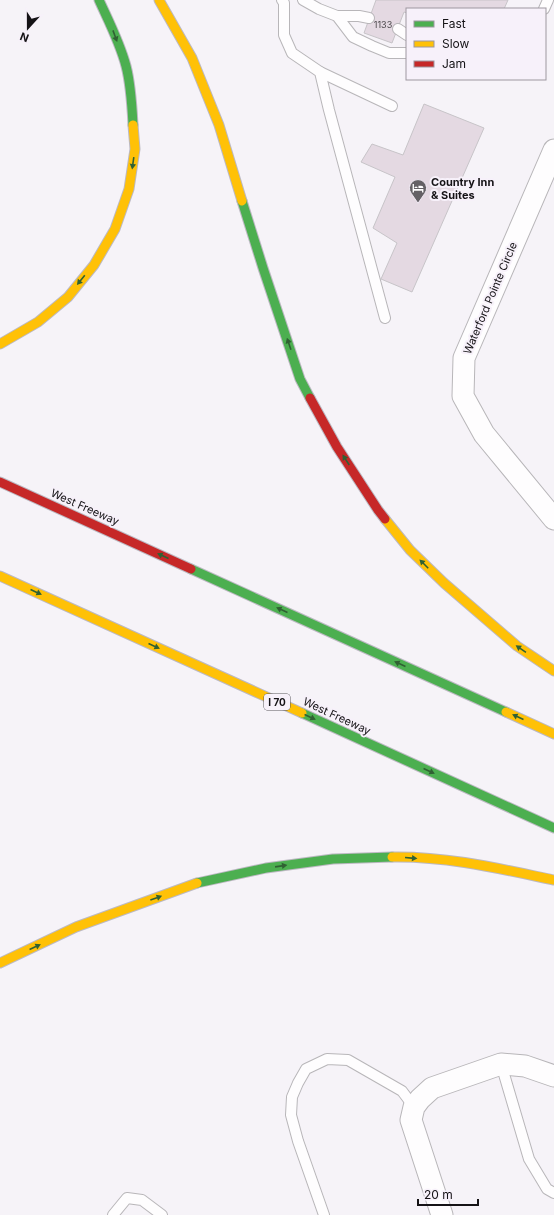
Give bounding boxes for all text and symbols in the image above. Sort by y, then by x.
north arrow [8,8,48,48]
legend [406,8,546,80]
text: Fast [442,16,466,31]
house number: 1133 [374,19,393,30]
text: N [18,29,31,45]
one-way arrow [113,30,119,42]
text: Slow [442,36,470,51]
text: Jam [442,56,466,71]
one-way arrow [130,157,136,169]
place label: Country Inn & Suites [431,175,494,202]
hotel icon: Country Inn & Suites [408,178,428,203]
street label: Waterford Pointe Circle [460,240,520,356]
one-way arrow [77,275,86,286]
one-way arrow [285,338,291,350]
one-way arrow [342,455,350,465]
street label: West Freeway [49,486,121,528]
one-way arrow [158,553,169,559]
one-way arrow [419,559,429,569]
one-way arrow [30,589,41,595]
one-way arrow [276,607,287,613]
one-way arrow [148,643,160,649]
one-way arrow [516,645,527,653]
one-way arrow [395,661,406,667]
road number: I 70 [264,694,290,710]
street label: West Freeway [301,694,373,738]
one-way arrow [305,714,316,720]
one-way arrow [512,714,524,720]
one-way arrow [423,768,434,774]
one-way arrow [405,854,417,861]
one-way arrow [275,863,287,869]
one-way arrow [150,894,162,900]
one-way arrow [30,944,41,950]
scale bar [418,1181,478,1207]
text: 20 m [424,1187,453,1202]

